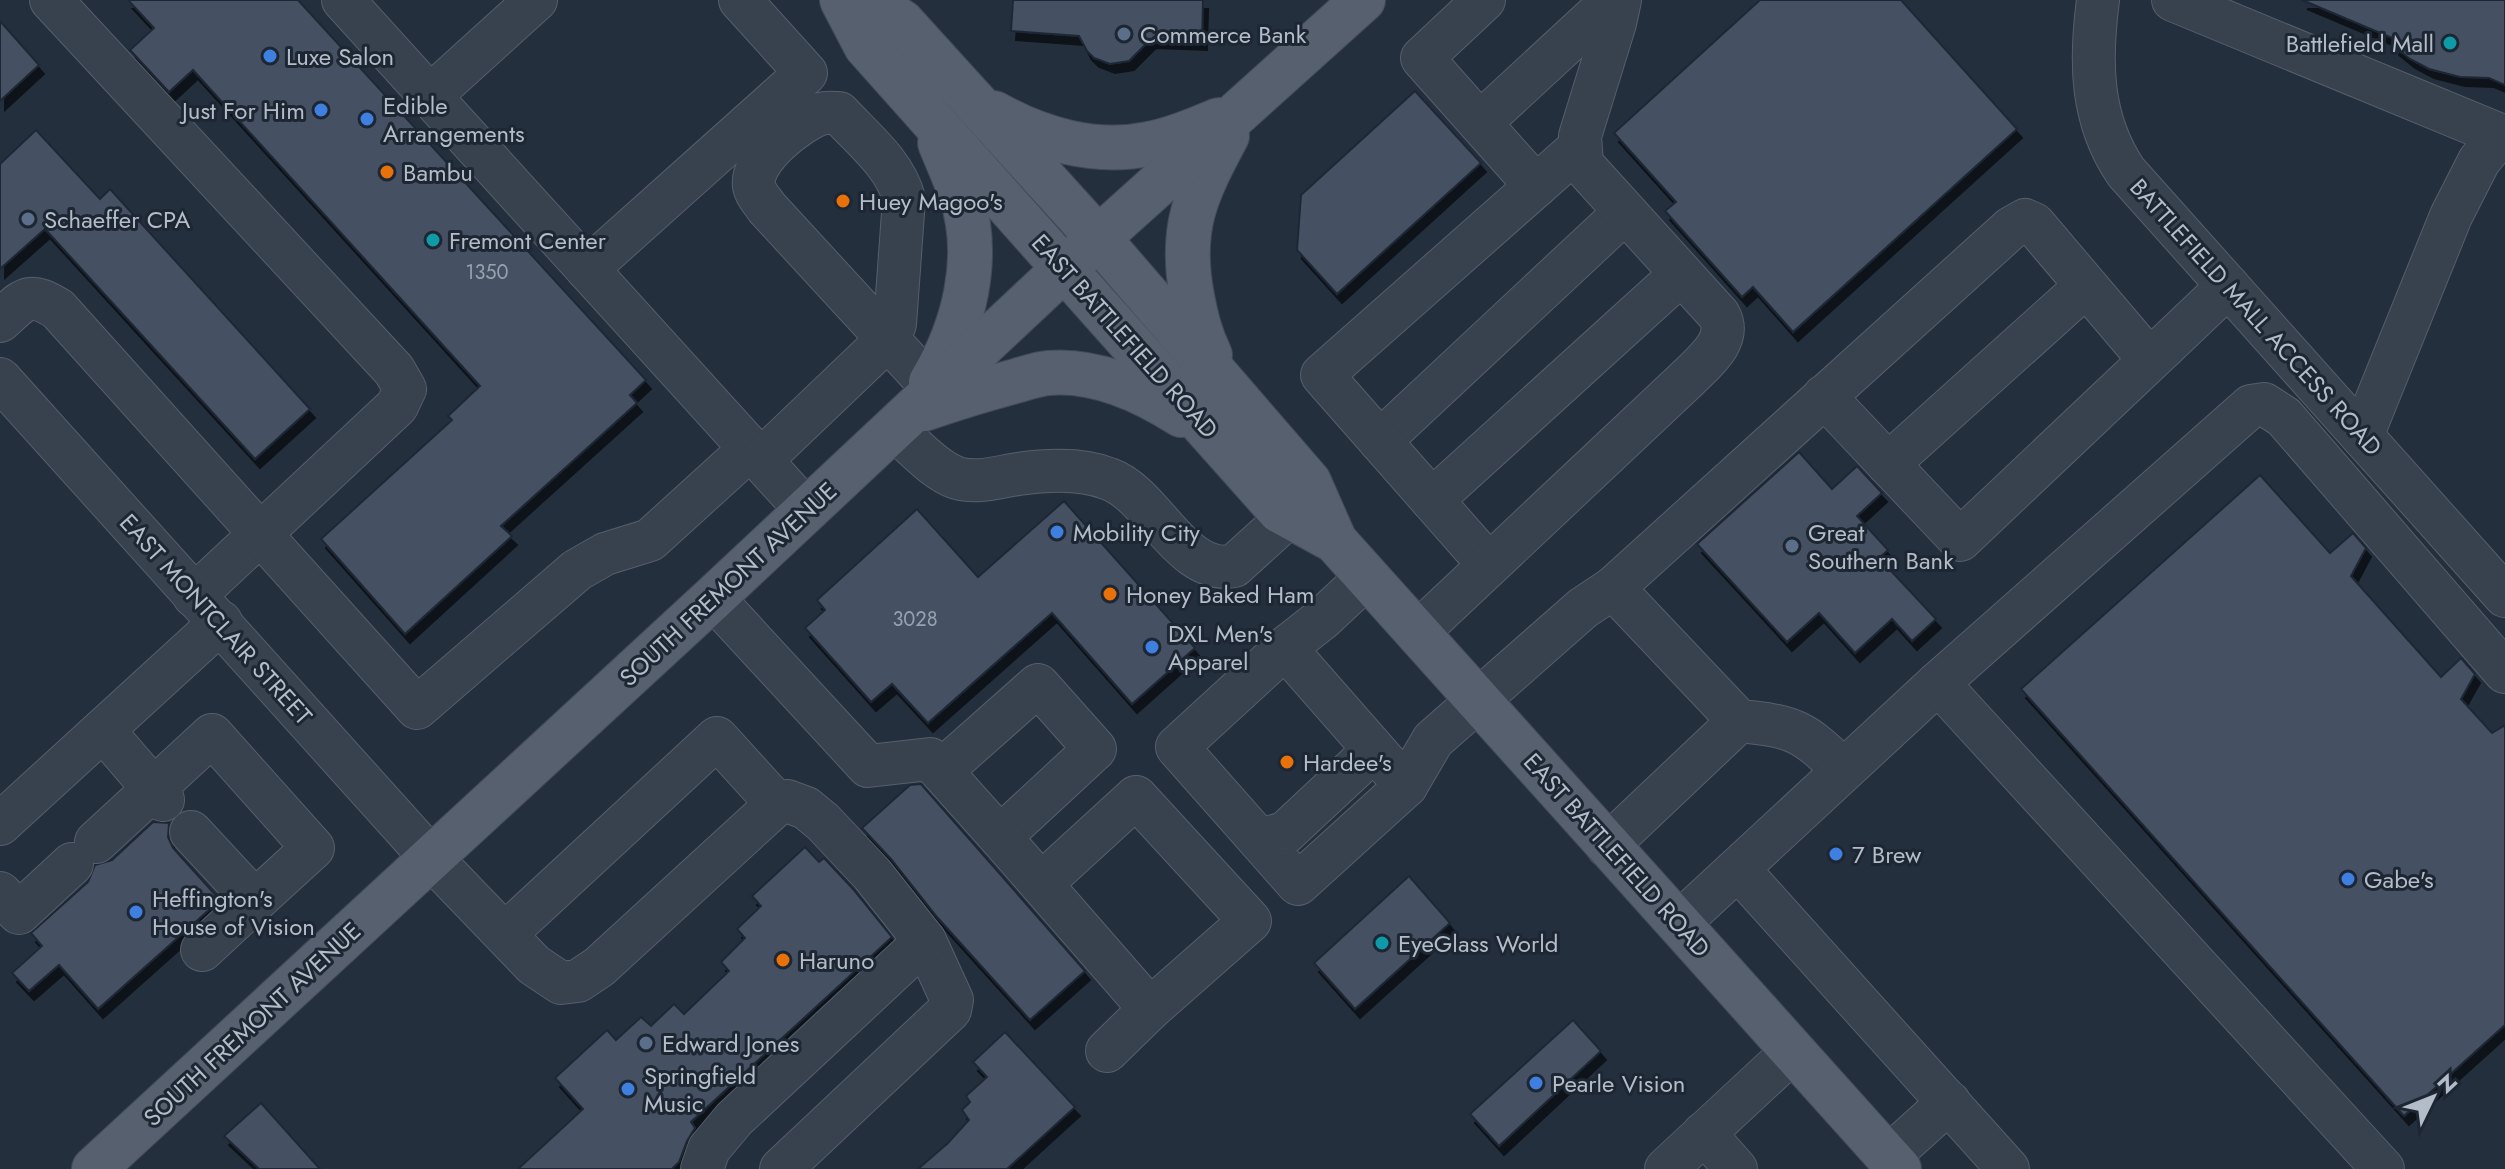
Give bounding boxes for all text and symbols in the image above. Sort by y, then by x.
place label: Commerce Bank [1140,17,1307,52]
marker: Commerce Bank [1115,25,1133,43]
place label: Battlefield Mall [2286,26,2434,61]
marker: Battlefield Mall [2441,34,2459,52]
place label: Luxe Salon [286,39,394,74]
marker: Luxe Salon [261,47,279,65]
place label: Edible Arrangements [383,88,525,151]
place label: Just For Him [179,93,305,128]
marker: Just For Him [312,101,330,119]
marker: Edible Arrangements [358,110,376,128]
place label: Bambu [403,155,473,190]
marker: Bambu [378,163,396,181]
street label: BATTLEFIELD MALL ACCESS ROAD [2122,171,2390,463]
place label: Huey Magoo's [859,184,1003,219]
marker: Huey Magoo's [834,192,852,210]
place label: Schaeffer CPA [44,202,191,237]
marker: Schaeffer CPA [19,210,37,228]
place label: Fremont Center [449,223,607,258]
street label: EAST BATTLEFIELD ROAD [1024,226,1226,446]
marker: Fremont Center [424,231,442,249]
house number: 1350 [465,258,509,287]
street label: SOUTH FREMONT AVENUE [611,474,845,694]
street label: EAST MONTCLAIR STREET [112,506,320,732]
place label: Mobility City [1073,515,1200,550]
place label: Great Southern Bank [1808,515,1954,578]
marker: Mobility City [1048,523,1066,541]
marker: Great Southern Bank [1783,537,1801,555]
place label: Honey Baked Ham [1126,577,1314,612]
marker: Honey Baked Ham [1101,585,1119,603]
house number: 3028 [892,605,938,634]
place label: DXL Men's Apparel [1168,616,1273,679]
marker: DXL Men's Apparel [1143,638,1161,656]
place label: Hardee's [1303,745,1392,780]
street label: EAST BATTLEFIELD ROAD [1516,745,1718,965]
marker: Hardee's [1278,753,1296,771]
place label: 7 Brew [1852,837,1922,872]
marker: 7 Brew [1827,845,1845,863]
place label: Gabe's [2364,862,2434,897]
marker: Gabe's [2339,870,2357,888]
place label: Heffington's House of Vision [152,881,315,944]
marker: Heffington's House of Vision [127,903,145,921]
street label: SOUTH FREMONT AVENUE [135,914,369,1134]
place label: EyeGlass World [1398,926,1558,961]
marker: EyeGlass World [1373,934,1391,952]
place label: Haruno [799,943,874,978]
marker: Haruno [774,951,792,969]
place label: Edward Jones [662,1026,799,1061]
marker: Edward Jones [637,1034,655,1052]
north arrow [2393,1057,2473,1137]
place label: Springfield Music [644,1058,756,1121]
place label: Pearle Vision [1552,1066,1685,1101]
text: N [2430,1066,2465,1101]
marker: Pearle Vision [1527,1074,1545,1092]
marker: Springfield Music [619,1080,637,1098]

